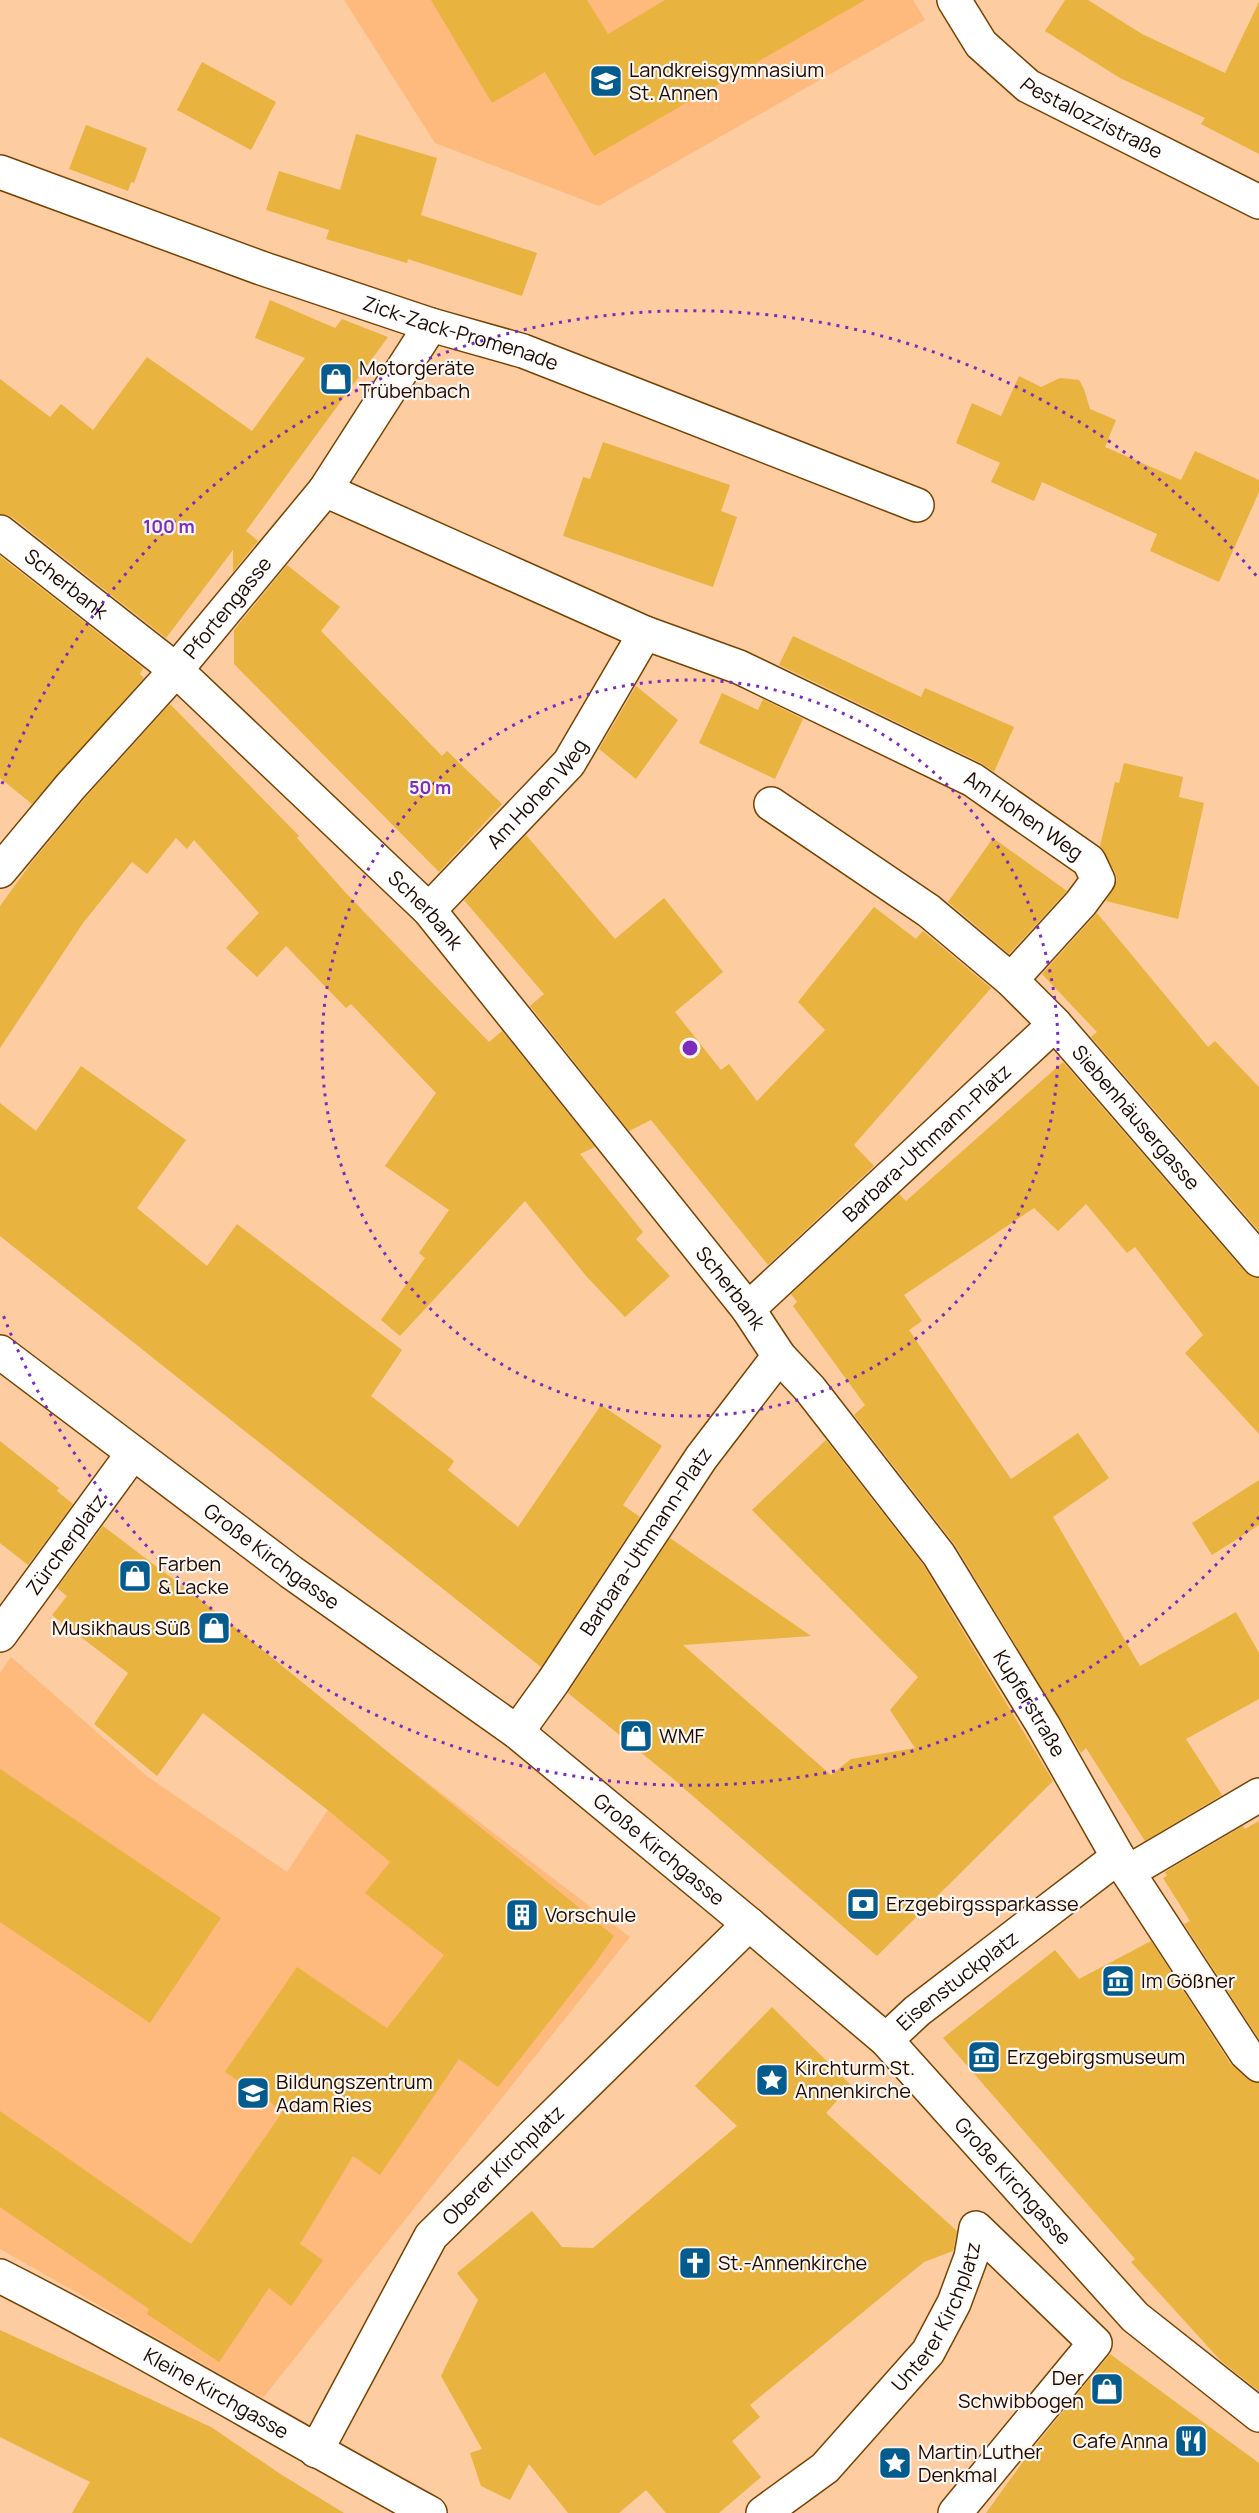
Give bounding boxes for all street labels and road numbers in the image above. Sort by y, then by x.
street label: Pestalozzistraße [1015,71,1168,165]
street label: Zick-Zack-Promenade [359,289,562,377]
street label: Scherbank [19,542,115,625]
street label: Pfortengasse [177,551,277,664]
street label: Am Hohen Weg [480,734,593,854]
street label: Am Hohen Weg [960,764,1089,866]
street label: Scherbank [382,864,470,956]
street label: Siebenhäusergasse [1066,1039,1207,1196]
street label: Barbara-Uthmann-Platz [836,1058,1017,1228]
street label: Scherbank [690,1240,773,1336]
street label: Barbara-Uthmann-Platz [573,1441,718,1641]
street label: Zürcherplatz [20,1488,112,1600]
street label: Große Kirchgasse [198,1497,345,1615]
street label: Kupferstraße [987,1645,1072,1762]
street label: Große Kirchgasse [588,1787,731,1911]
street label: Eisenstuckplatz [890,1924,1024,2036]
street label: Oberer Kirchplatz [436,2099,570,2231]
street label: Große Kirchgasse [949,2111,1078,2250]
street label: Unterer Kirchplatz [885,2240,986,2397]
street label: Kleine Kirchgasse [139,2341,294,2445]

